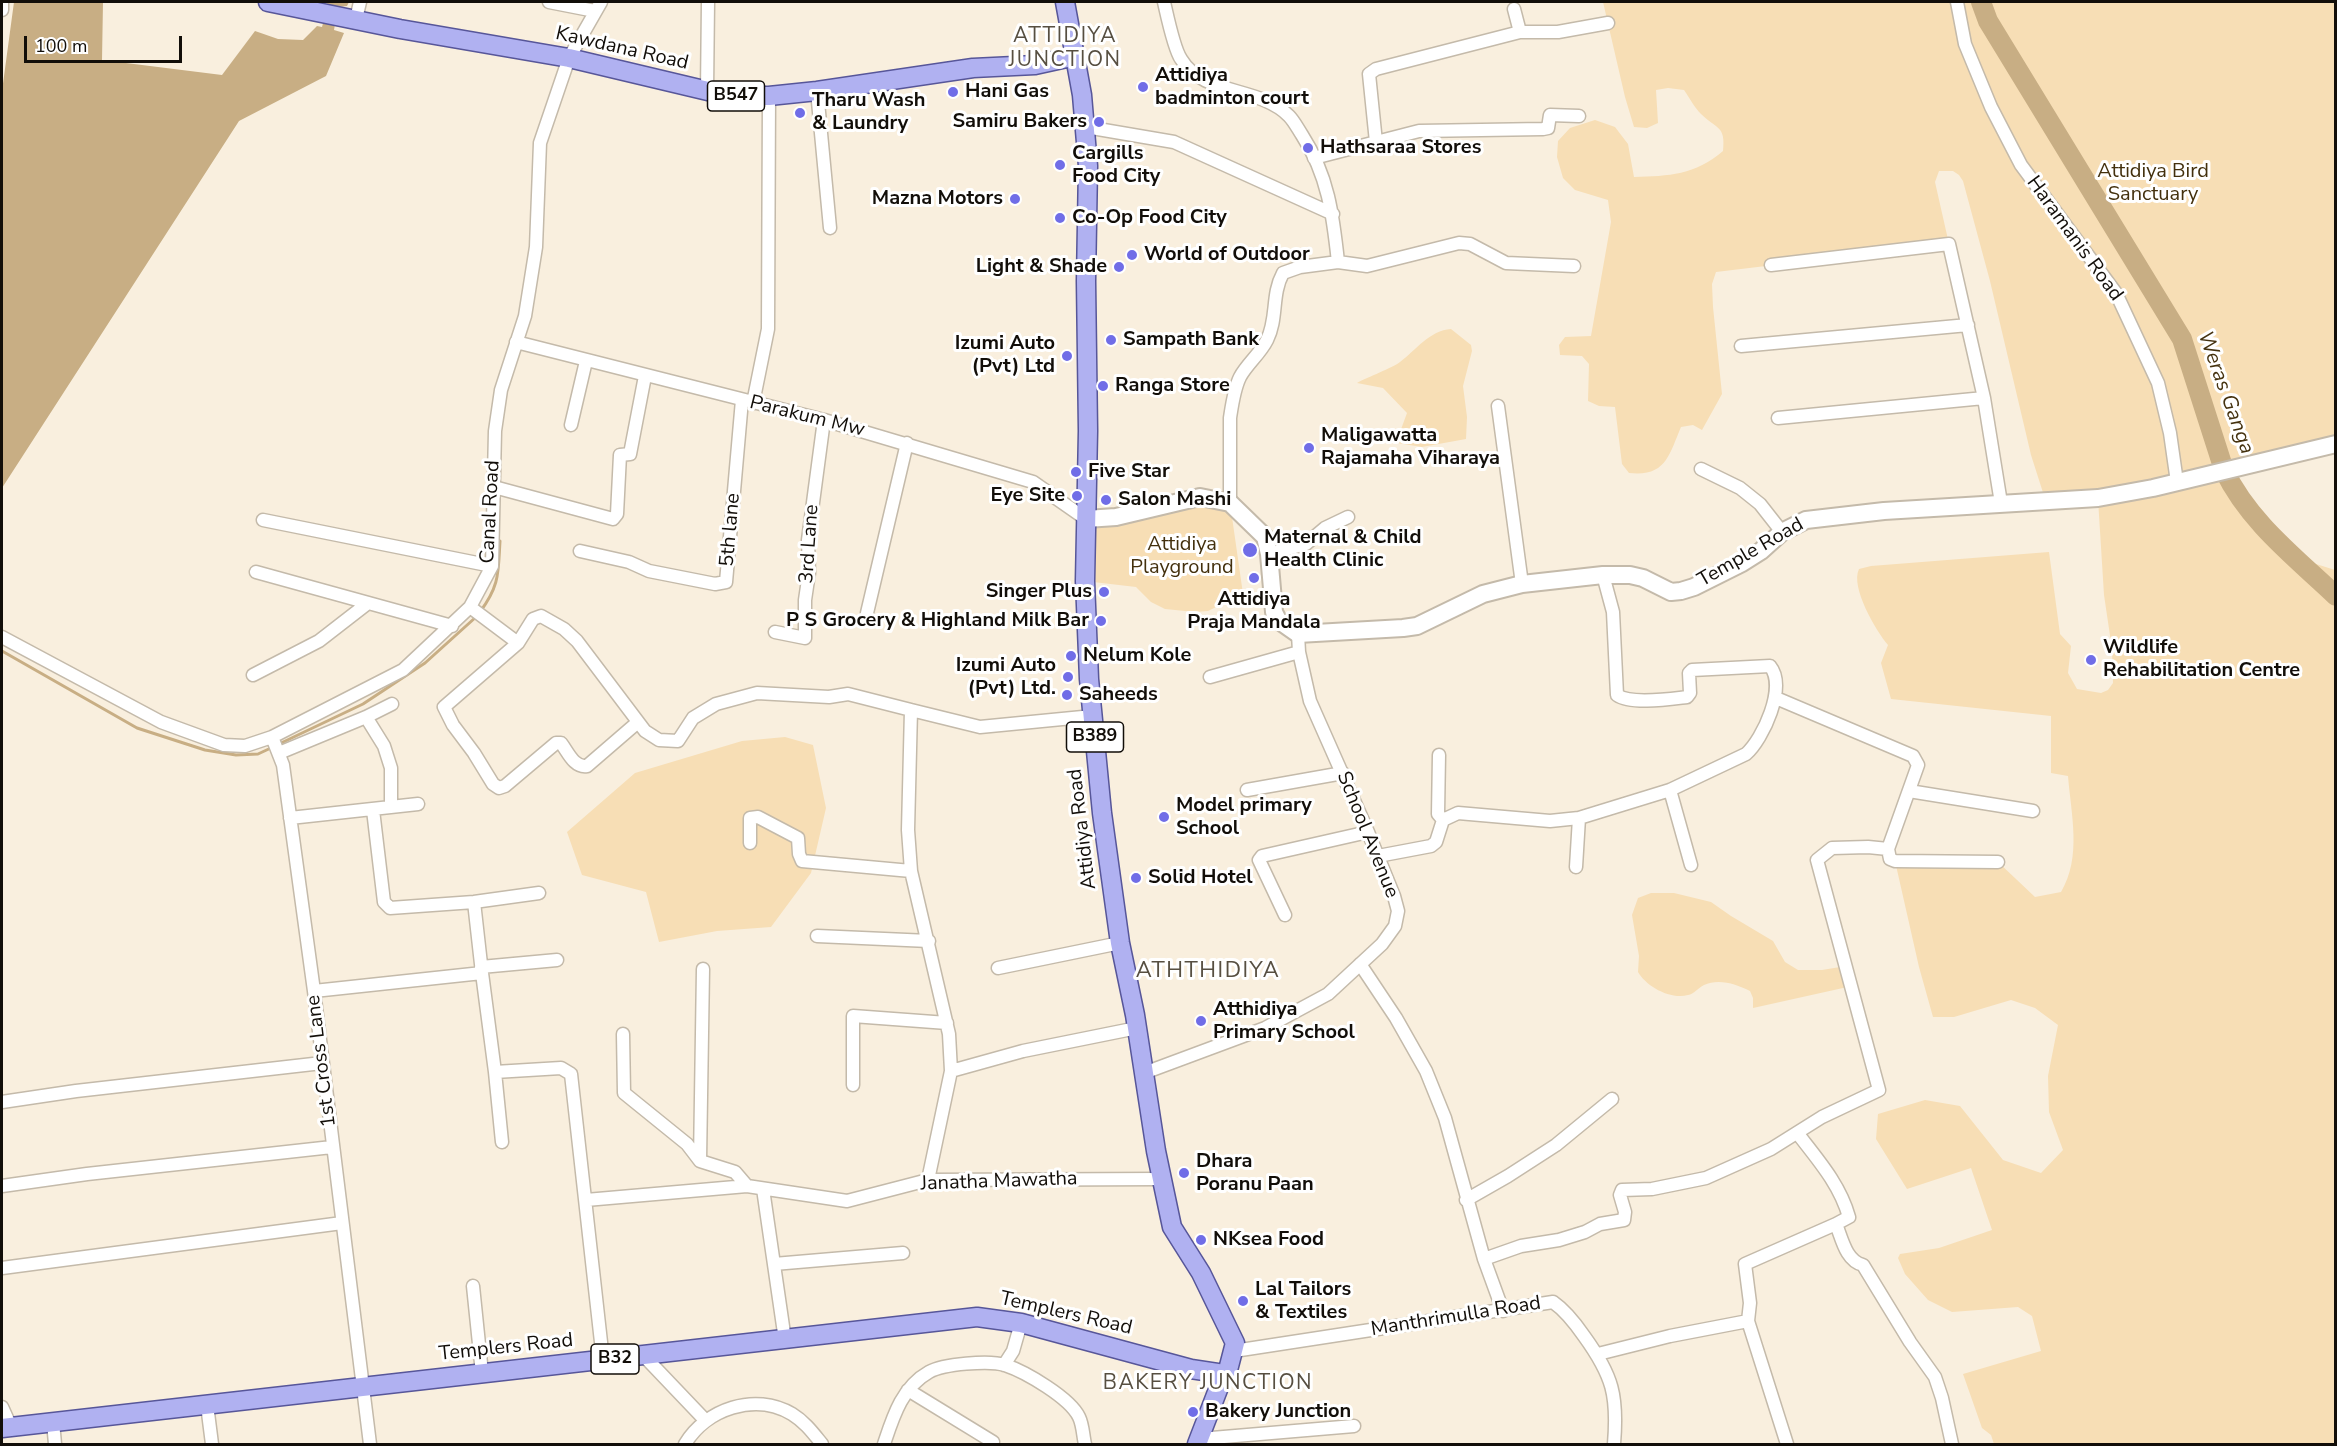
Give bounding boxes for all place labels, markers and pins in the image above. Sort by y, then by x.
place label: Attidiya badminton court [1155,64,1309,111]
place label: Hani Gas [965,80,1049,104]
marker: Attidiya badminton court [1136,80,1150,94]
marker: Hani Gas [946,85,960,99]
place label: Tharu Wash & Laundry [812,89,925,136]
marker: Tharu Wash & Laundry [793,106,807,120]
place label: Samiru Bakers [952,110,1087,134]
marker: Samiru Bakers [1092,115,1106,129]
place label: Hathsaraa Stores [1320,136,1481,160]
marker: Hathsaraa Stores [1301,141,1315,155]
place label: Cargills Food City [1072,142,1160,189]
marker: Cargills Food City [1053,158,1067,172]
place label: Mazna Motors [872,187,1003,211]
marker: Mazna Motors [1008,192,1022,206]
place label: Co-Op Food City [1072,206,1227,230]
marker: Co-Op Food City [1053,211,1067,225]
place label: World of Outdoor [1144,243,1310,267]
marker: World of Outdoor [1125,248,1139,262]
place label: Light & Shade [976,255,1107,279]
marker: Light & Shade [1112,260,1126,274]
place label: Sampath Bank [1123,328,1259,352]
place label: Izumi Auto (Pvt) Ltd [955,332,1055,379]
marker: Sampath Bank [1104,333,1118,347]
marker: Izumi Auto (Pvt) Ltd [1060,349,1074,363]
place label: Ranga Store [1115,374,1230,398]
marker: Ranga Store [1096,379,1110,393]
place label: Maligawatta Rajamaha Viharaya [1321,424,1500,471]
marker: Maligawatta Rajamaha Viharaya [1302,441,1316,455]
place label: Five Star [1088,460,1170,484]
marker: Five Star [1069,465,1083,479]
place label: Eye Site [991,484,1065,508]
place label: Salon Mashi [1118,488,1231,512]
marker: Eye Site [1070,489,1084,503]
marker: Salon Mashi [1099,493,1113,507]
place label: Maternal & Child Health Clinic [1264,526,1422,573]
marker: Maternal & Child Health Clinic [1241,541,1259,559]
marker: Attidiya Praja Mandala [1247,571,1261,585]
place label: Singer Plus [986,580,1092,604]
marker: Singer Plus [1097,585,1111,599]
place label: Attidiya Praja Mandala [1187,588,1321,635]
place label: P S Grocery & Highland Milk Bar [786,609,1089,633]
marker: P S Grocery & Highland Milk Bar [1094,614,1108,628]
place label: Wildlife Rehabilitation Centre [2103,636,2300,683]
place label: Nelum Kole [1083,644,1191,668]
marker: Nelum Kole [1064,649,1078,663]
marker: Wildlife Rehabilitation Centre [2084,653,2098,667]
place label: Izumi Auto (Pvt) Ltd. [956,654,1056,701]
marker: Izumi Auto (Pvt) Ltd. [1061,670,1075,684]
place label: Saheeds [1079,683,1158,707]
marker: Saheeds [1060,688,1074,702]
place label: Model primary School [1176,794,1312,841]
marker: Model primary School [1157,810,1171,824]
place label: Solid Hotel [1148,866,1253,890]
marker: Solid Hotel [1129,871,1143,885]
place label: Atthidiya Primary School [1213,998,1355,1045]
marker: Atthidiya Primary School [1194,1014,1208,1028]
place label: Dhara Poranu Paan [1196,1150,1314,1197]
marker: Dhara Poranu Paan [1177,1166,1191,1180]
place label: NKsea Food [1213,1228,1324,1252]
marker: NKsea Food [1194,1233,1208,1247]
place label: Lal Tailors & Textiles [1255,1278,1351,1325]
marker: Lal Tailors & Textiles [1236,1294,1250,1308]
place label: Bakery Junction [1205,1400,1351,1424]
marker: Bakery Junction [1186,1405,1200,1419]

